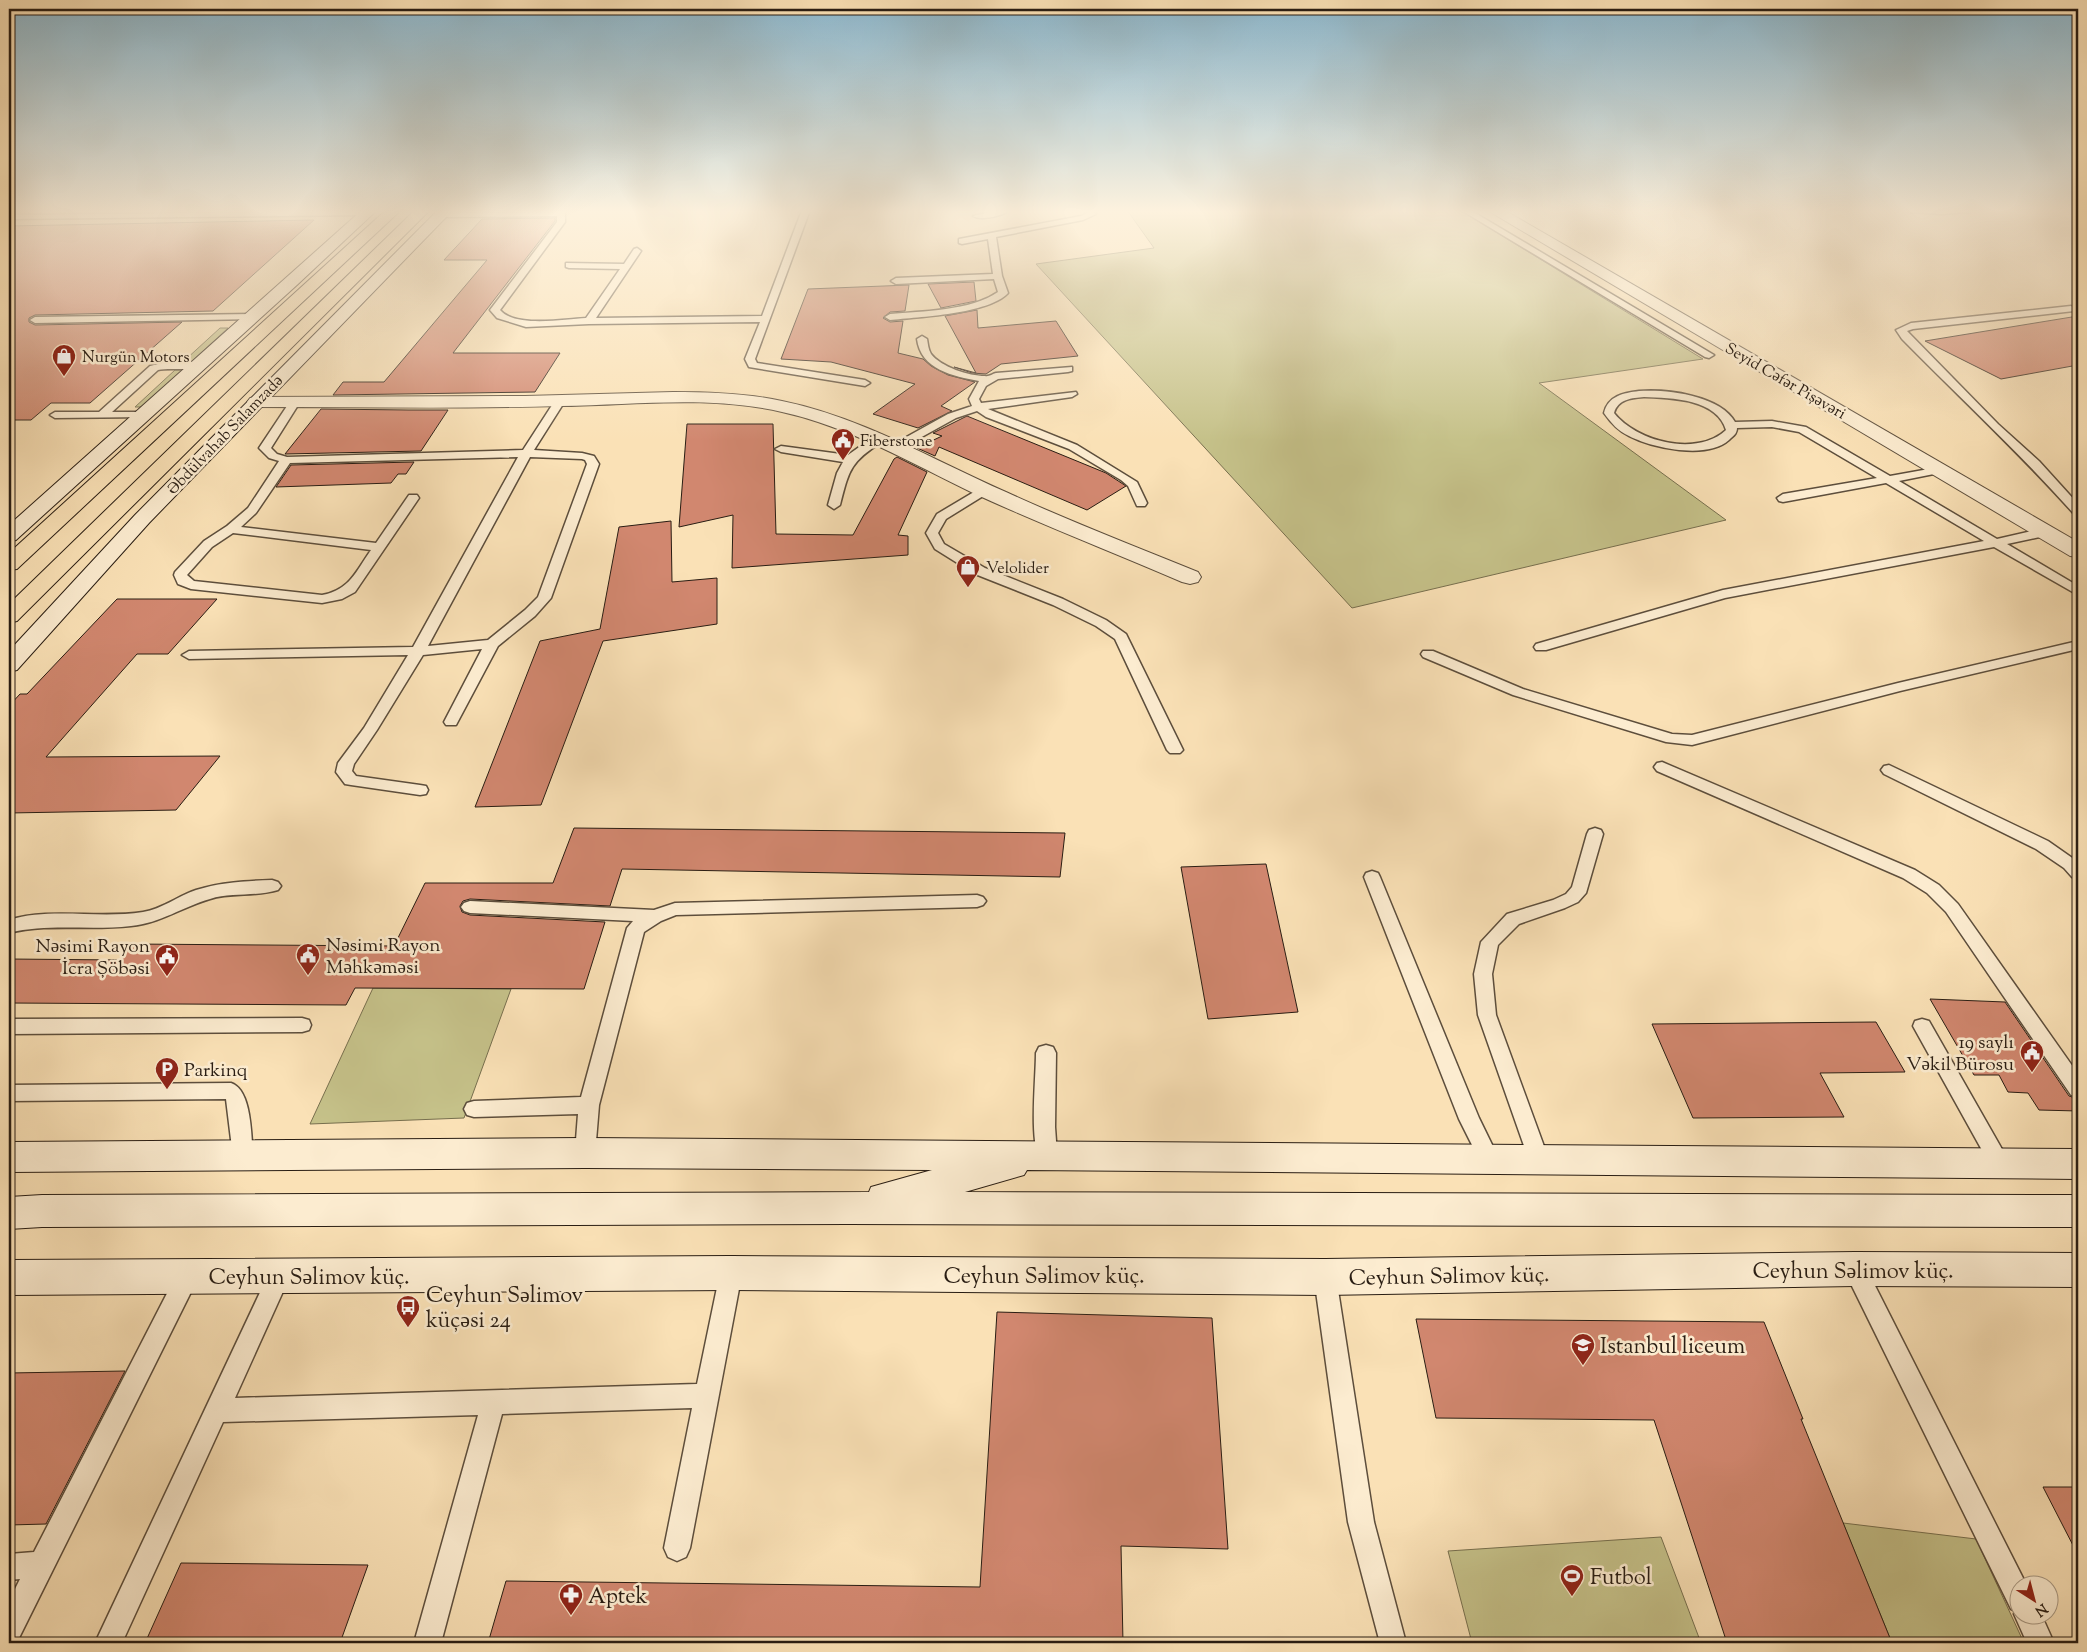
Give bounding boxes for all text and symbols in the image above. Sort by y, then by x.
street label: Seyid Cəfər Pişəvəri [1720,338,1850,426]
shop icon: Nurgün Motors [51,343,77,377]
place label: Nurgün Motors [82,347,189,370]
street label: Əbdülvahab Salamzadə [162,371,289,501]
public building icon: Fiberstone [830,427,856,461]
place label: Fiberstone [860,431,932,454]
shop icon: Velolider [955,554,981,588]
place label: Velolider [986,558,1049,581]
place label: Nəsimi Rayon Məhkəməsi [326,933,440,982]
place label: Nəsimi Rayon İcra Şöbəsi [36,934,150,983]
public building icon: Nəsimi Rayon Məhkəməsi [295,942,321,976]
public building icon: Nəsimi Rayon İcra Şöbəsi [154,943,180,977]
place label: 19 saylı Vəkil Bürosu [1906,1030,2014,1079]
public building icon: 19 saylı Vəkil Bürosu [2019,1039,2045,1073]
parking icon: Parkinq [154,1056,180,1090]
place label: Parkinq [184,1058,248,1085]
street label: Ceyhun Səlimov küç. [1753,1257,1953,1289]
street label: Ceyhun Səlimov küç. [1348,1260,1550,1296]
street label: Ceyhun Səlimov küç. [944,1262,1144,1294]
street label: Ceyhun Səlimov küç. [209,1263,409,1295]
place label: Ceyhun Səlimov küçəsi 24 [426,1281,584,1338]
bus stop icon: Ceyhun Səlimov küçəsi 24 [395,1294,421,1328]
school or university icon: Istanbul liceum [1570,1332,1596,1366]
place label: Istanbul liceum [1600,1332,1745,1364]
sports icon: Futbol [1559,1563,1585,1597]
place label: Futbol [1590,1563,1652,1595]
north arrow [2010,1574,2060,1624]
pharmacy icon: Aptek [558,1582,584,1616]
place label: Aptek [588,1582,647,1614]
text: N [2030,1598,2051,1620]

